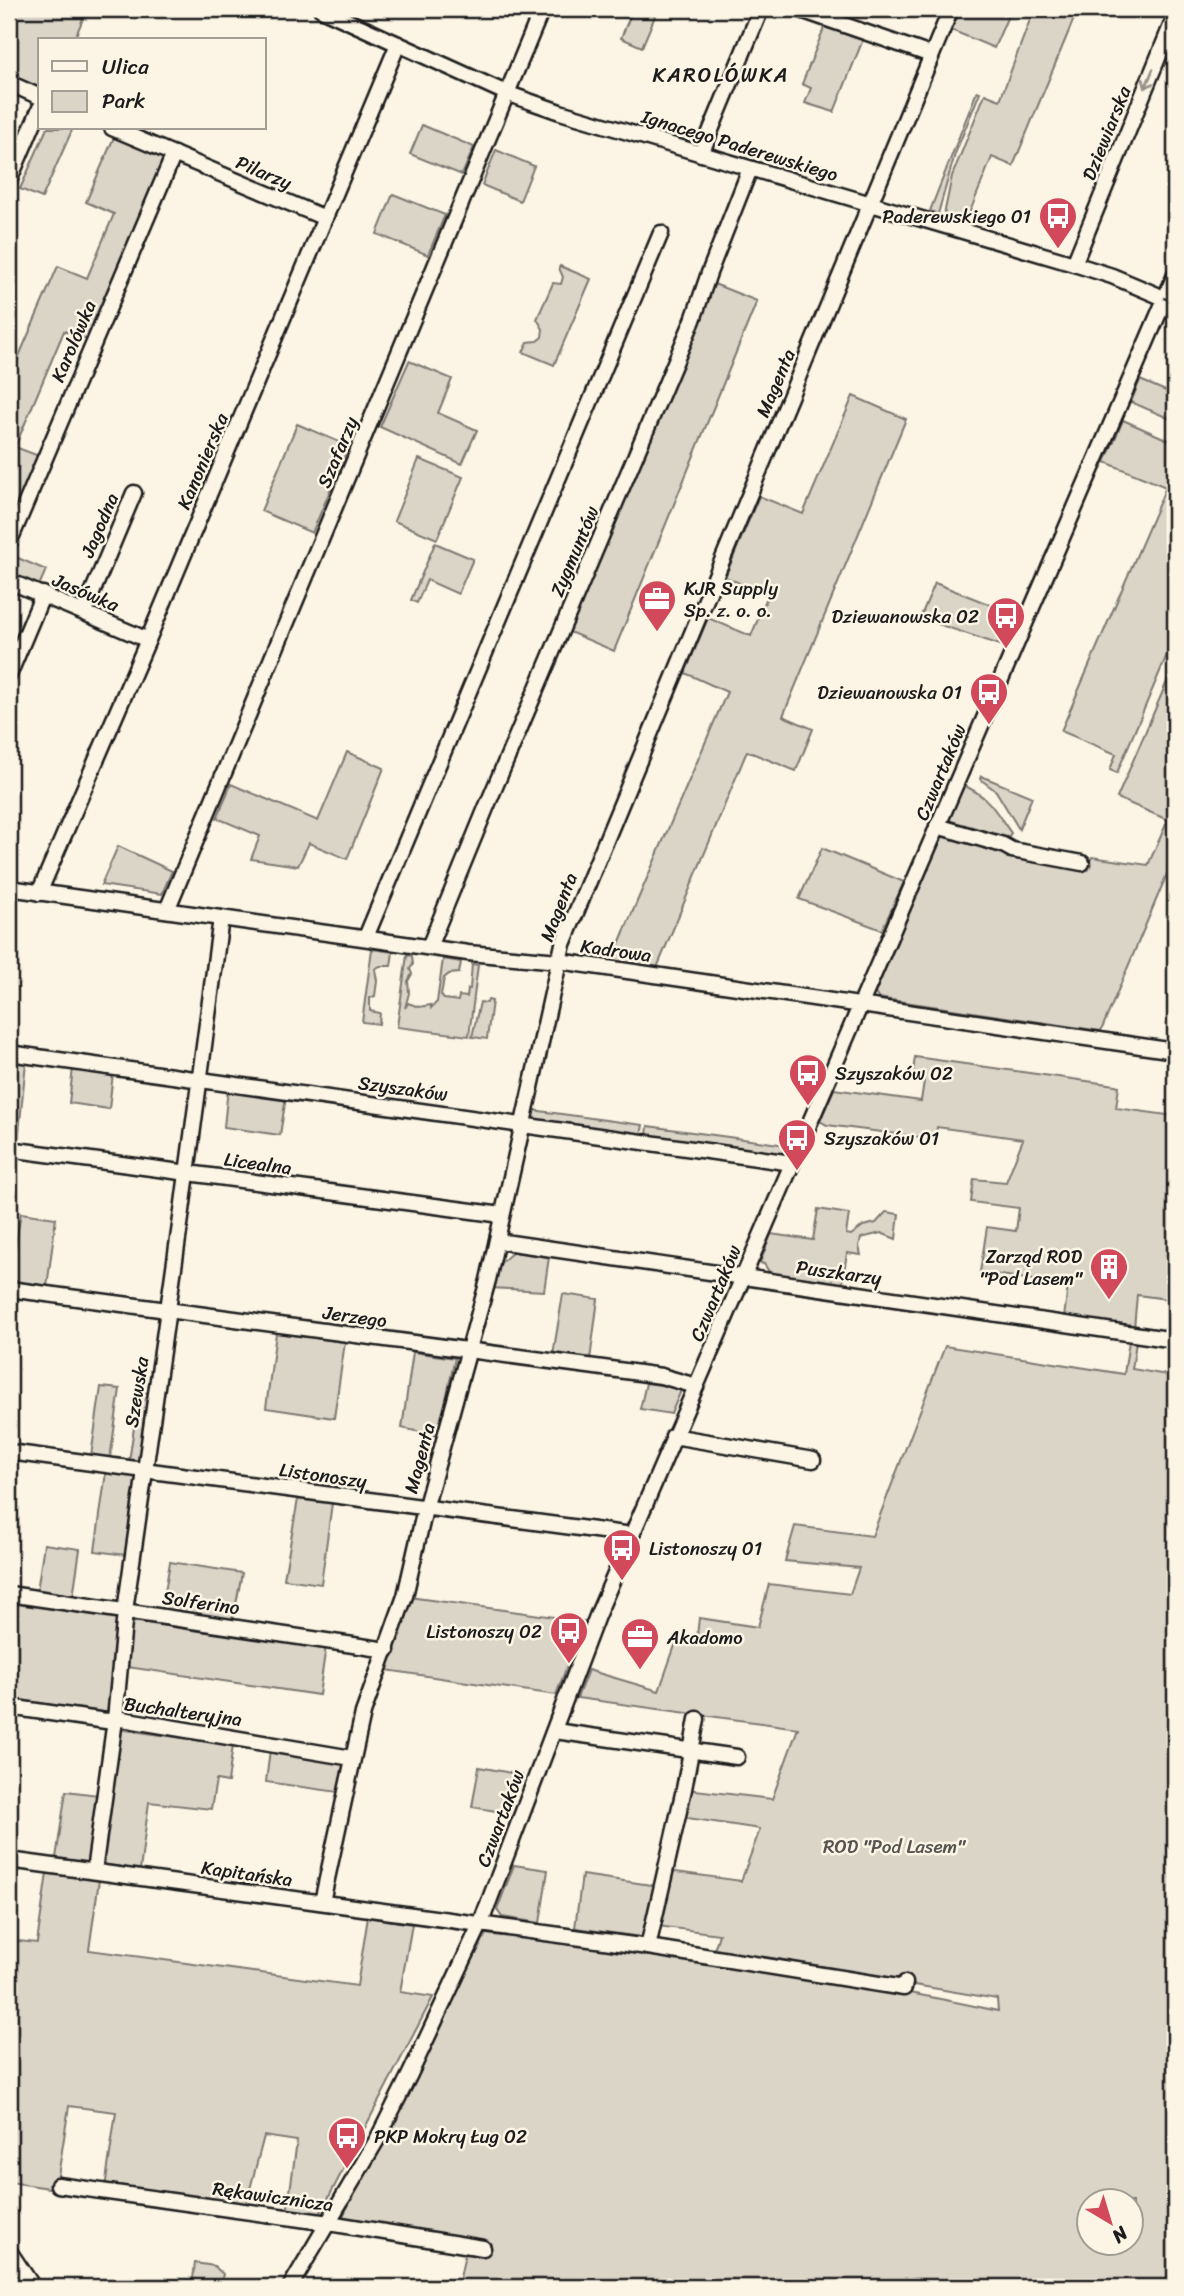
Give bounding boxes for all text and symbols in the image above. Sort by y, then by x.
legend [38,38,266,130]
text: Ulica [102,48,149,86]
district label: KAROLÓWKA [653,56,789,94]
one-way arrow [1142,68,1155,89]
street label: Dziewiarska [1073,80,1141,185]
text: Park [102,82,145,120]
street label: Ignacego Paderewskiego [637,100,842,191]
street label: Pilarzy [230,146,297,199]
bus stop icon: Paderewskiego 01 [1037,195,1079,250]
place label: Paderewskiego 01 [882,200,1031,233]
street label: Karolówka [41,295,106,387]
street label: Magenta [746,343,805,423]
street label: Kanonierska [167,407,238,515]
street label: Szafarzy [308,411,367,493]
street label: Jagodna [71,487,128,564]
street label: Zygmuntów [541,501,608,602]
street label: Jasówka [46,563,125,621]
place label: KJR Supply Sp. z. o. o. [684,572,778,627]
office icon: KJR Supply Sp. z. o. o. [636,578,678,633]
bus stop icon: Dziewanowska 02 [985,595,1027,650]
place label: Dziewanowska 02 [832,600,979,633]
bus stop icon: Dziewanowska 01 [968,671,1010,726]
place label: Dziewanowska 01 [817,676,962,709]
street label: Czwartaków [905,719,976,826]
street label: Magenta [530,867,587,947]
street label: Kadrowa [578,929,654,972]
bus stop icon: Szyszaków 02 [787,1052,829,1107]
place label: Szyszaków 02 [835,1057,953,1090]
street label: Szyszaków [356,1066,450,1111]
bus stop icon: Szyszaków 01 [776,1117,818,1172]
place label: Szyszaków 01 [824,1122,939,1155]
street label: Licealna [222,1142,294,1185]
street label: Czwartaków [680,1240,751,1347]
place label: Zarząd ROD "Pod Lasem" [979,1240,1083,1295]
building icon: Zarząd ROD "Pod Lasem" [1088,1246,1130,1301]
street label: Puszkarzy [794,1250,884,1295]
street label: Jerzego [320,1296,389,1337]
street label: Szewska [115,1354,158,1430]
street label: Magenta [394,1419,445,1497]
street label: Listonoszy [277,1453,369,1498]
bus stop icon: Listonoszy 01 [601,1527,643,1582]
place label: Listonoszy 01 [649,1532,762,1565]
street label: Solferino [160,1581,242,1624]
bus stop icon: Listonoszy 02 [548,1610,590,1665]
place label: Listonoszy 02 [426,1615,542,1648]
office icon: Akadomo [619,1616,661,1671]
place label: Akadomo [666,1621,743,1654]
street label: Buchalteryjna [122,1687,245,1736]
street label: Czwartaków [467,1765,534,1872]
park label: ROD "Pod Lasem" [823,1830,966,1863]
street label: Kapitańska [199,1851,295,1896]
bus stop icon: PKP Mokry Ług 02 [326,2115,368,2170]
place label: PKP Mokry Ług 02 [374,2120,527,2153]
street label: Rękawicznicza [211,2172,336,2221]
north arrow [1076,2188,1146,2258]
text: N [1104,2217,1136,2253]

